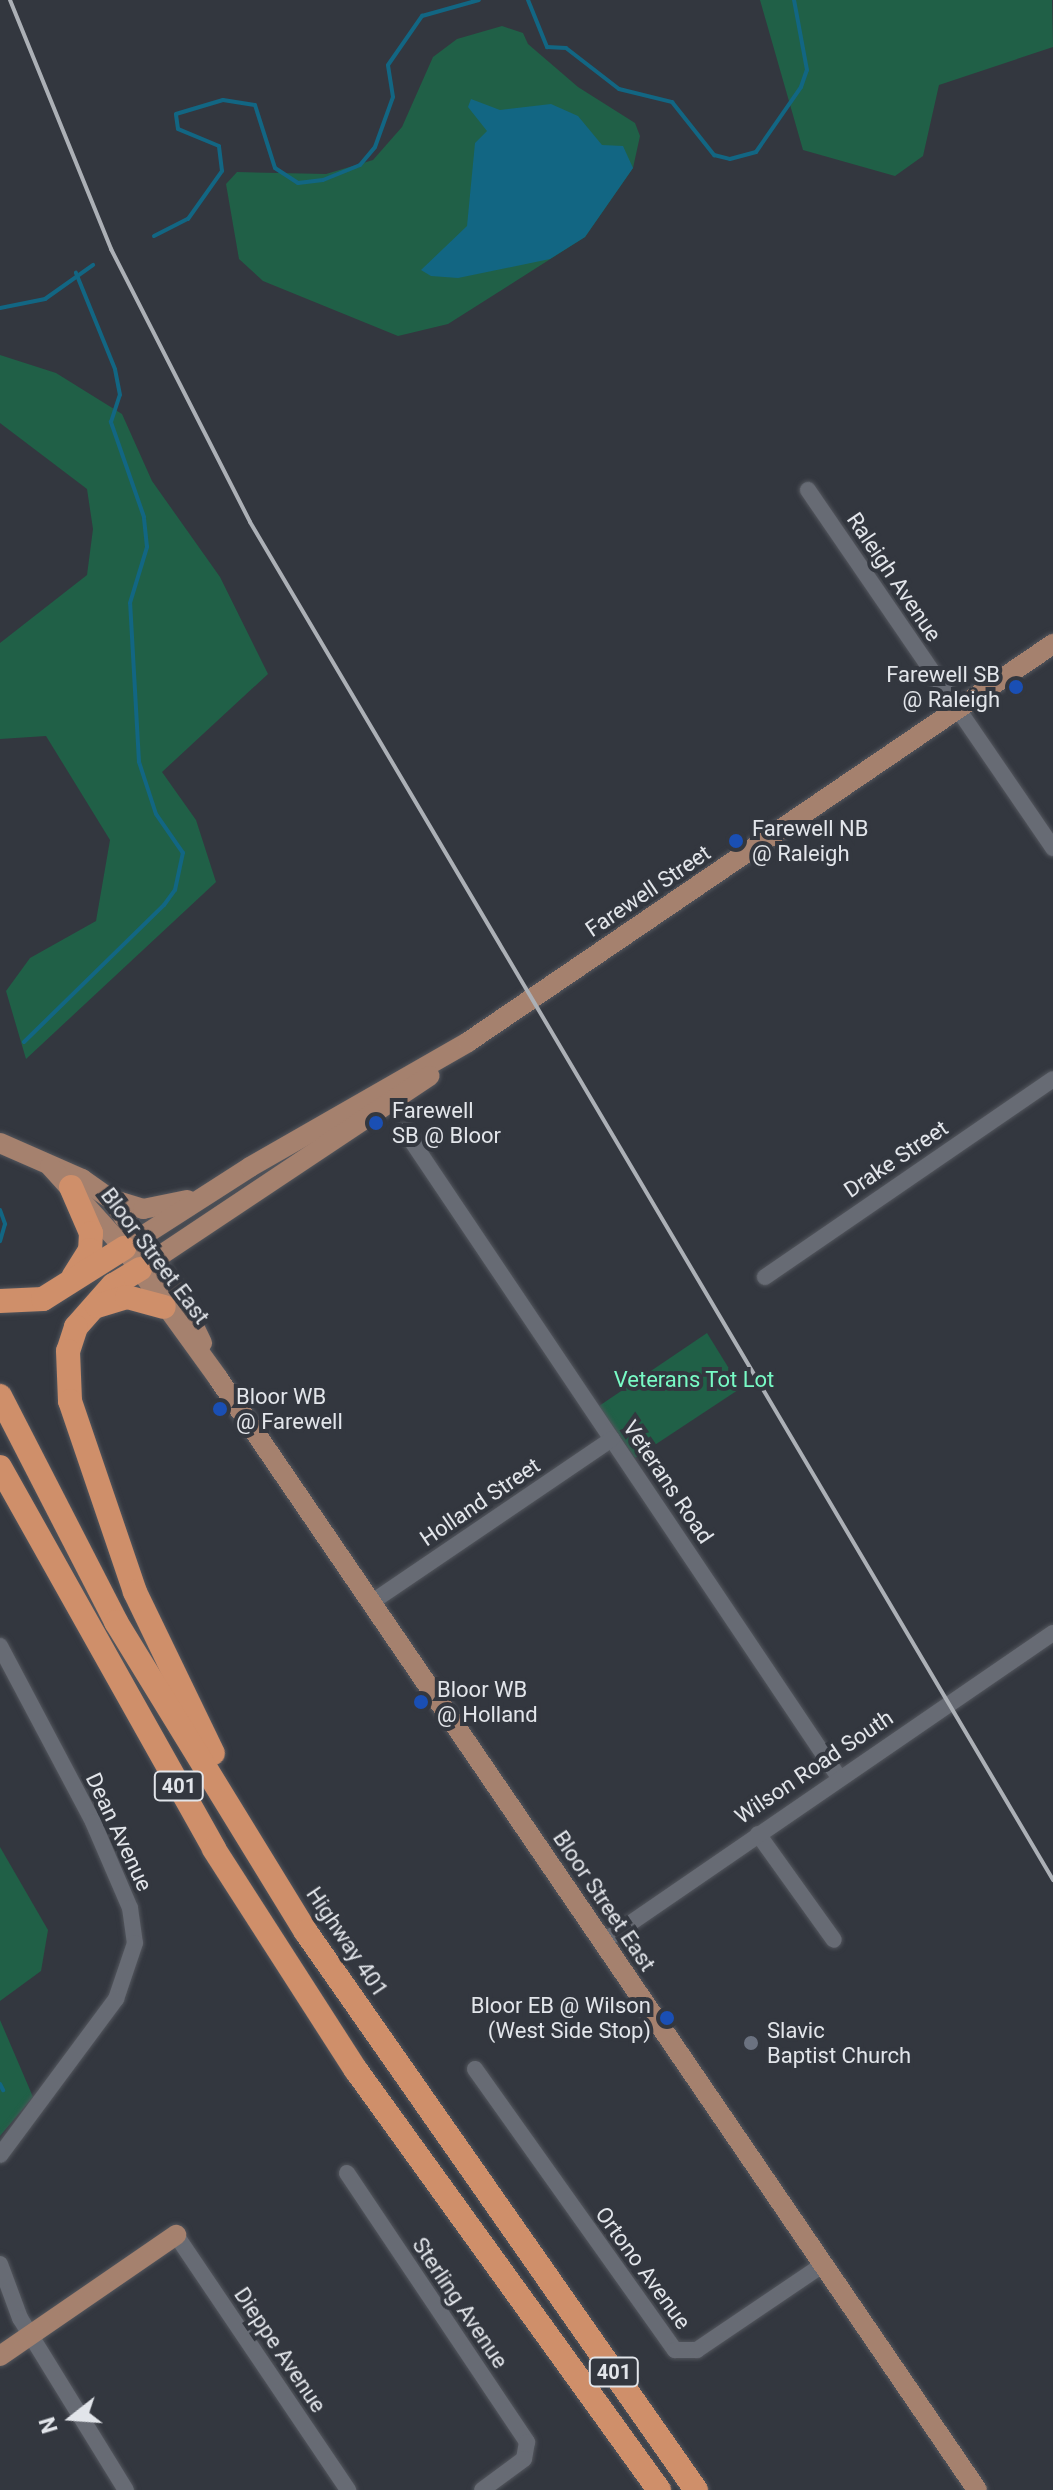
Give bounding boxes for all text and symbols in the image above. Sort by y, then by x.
street label: Raleigh Avenue [841,508,947,646]
place label: Farewell SB @ Raleigh [886,661,1000,712]
marker: Farewell SB @ Raleigh [1007,678,1025,696]
place label: Farewell NB @ Raleigh [752,815,868,866]
marker: Farewell NB @ Raleigh [727,832,745,850]
street label: Farewell Street [580,839,716,943]
place label: Farewell SB @ Bloor [392,1097,501,1148]
marker: Farewell SB @ Bloor [367,1114,385,1132]
street label: Drake Street [839,1115,953,1203]
street label: Bloor Street East [95,1183,215,1329]
park label: Veterans Tot Lot [614,1367,774,1393]
place label: Bloor WB @ Farewell [236,1383,343,1434]
marker: Bloor WB @ Farewell [211,1400,229,1418]
street label: Veterans Road [617,1416,719,1548]
street label: Holland Street [415,1452,545,1552]
place label: Bloor WB @ Holland [437,1676,538,1728]
marker: Bloor WB @ Holland [412,1693,430,1711]
street label: Wilson Road South [730,1704,898,1830]
street label: Dean Avenue [80,1769,158,1895]
road number: 401 [153,1770,205,1802]
street label: Bloor Street East [547,1826,661,1976]
street label: Highway 401 [301,1882,393,2002]
place label: Bloor EB @ Wilson (West Side Stop) [471,1992,651,2044]
marker: Bloor EB @ Wilson (West Side Stop) [658,2009,676,2027]
place label: Slavic Baptist Church [767,2017,911,2068]
marker: Slavic Baptist Church [742,2034,760,2052]
street label: Ortono Avenue [590,2202,696,2334]
street label: Sterling Avenue [407,2233,513,2373]
street label: Dieppe Avenue [228,2282,332,2418]
road number: 401 [588,2356,640,2388]
north arrow [32,2378,112,2458]
text: N [34,2414,63,2436]

